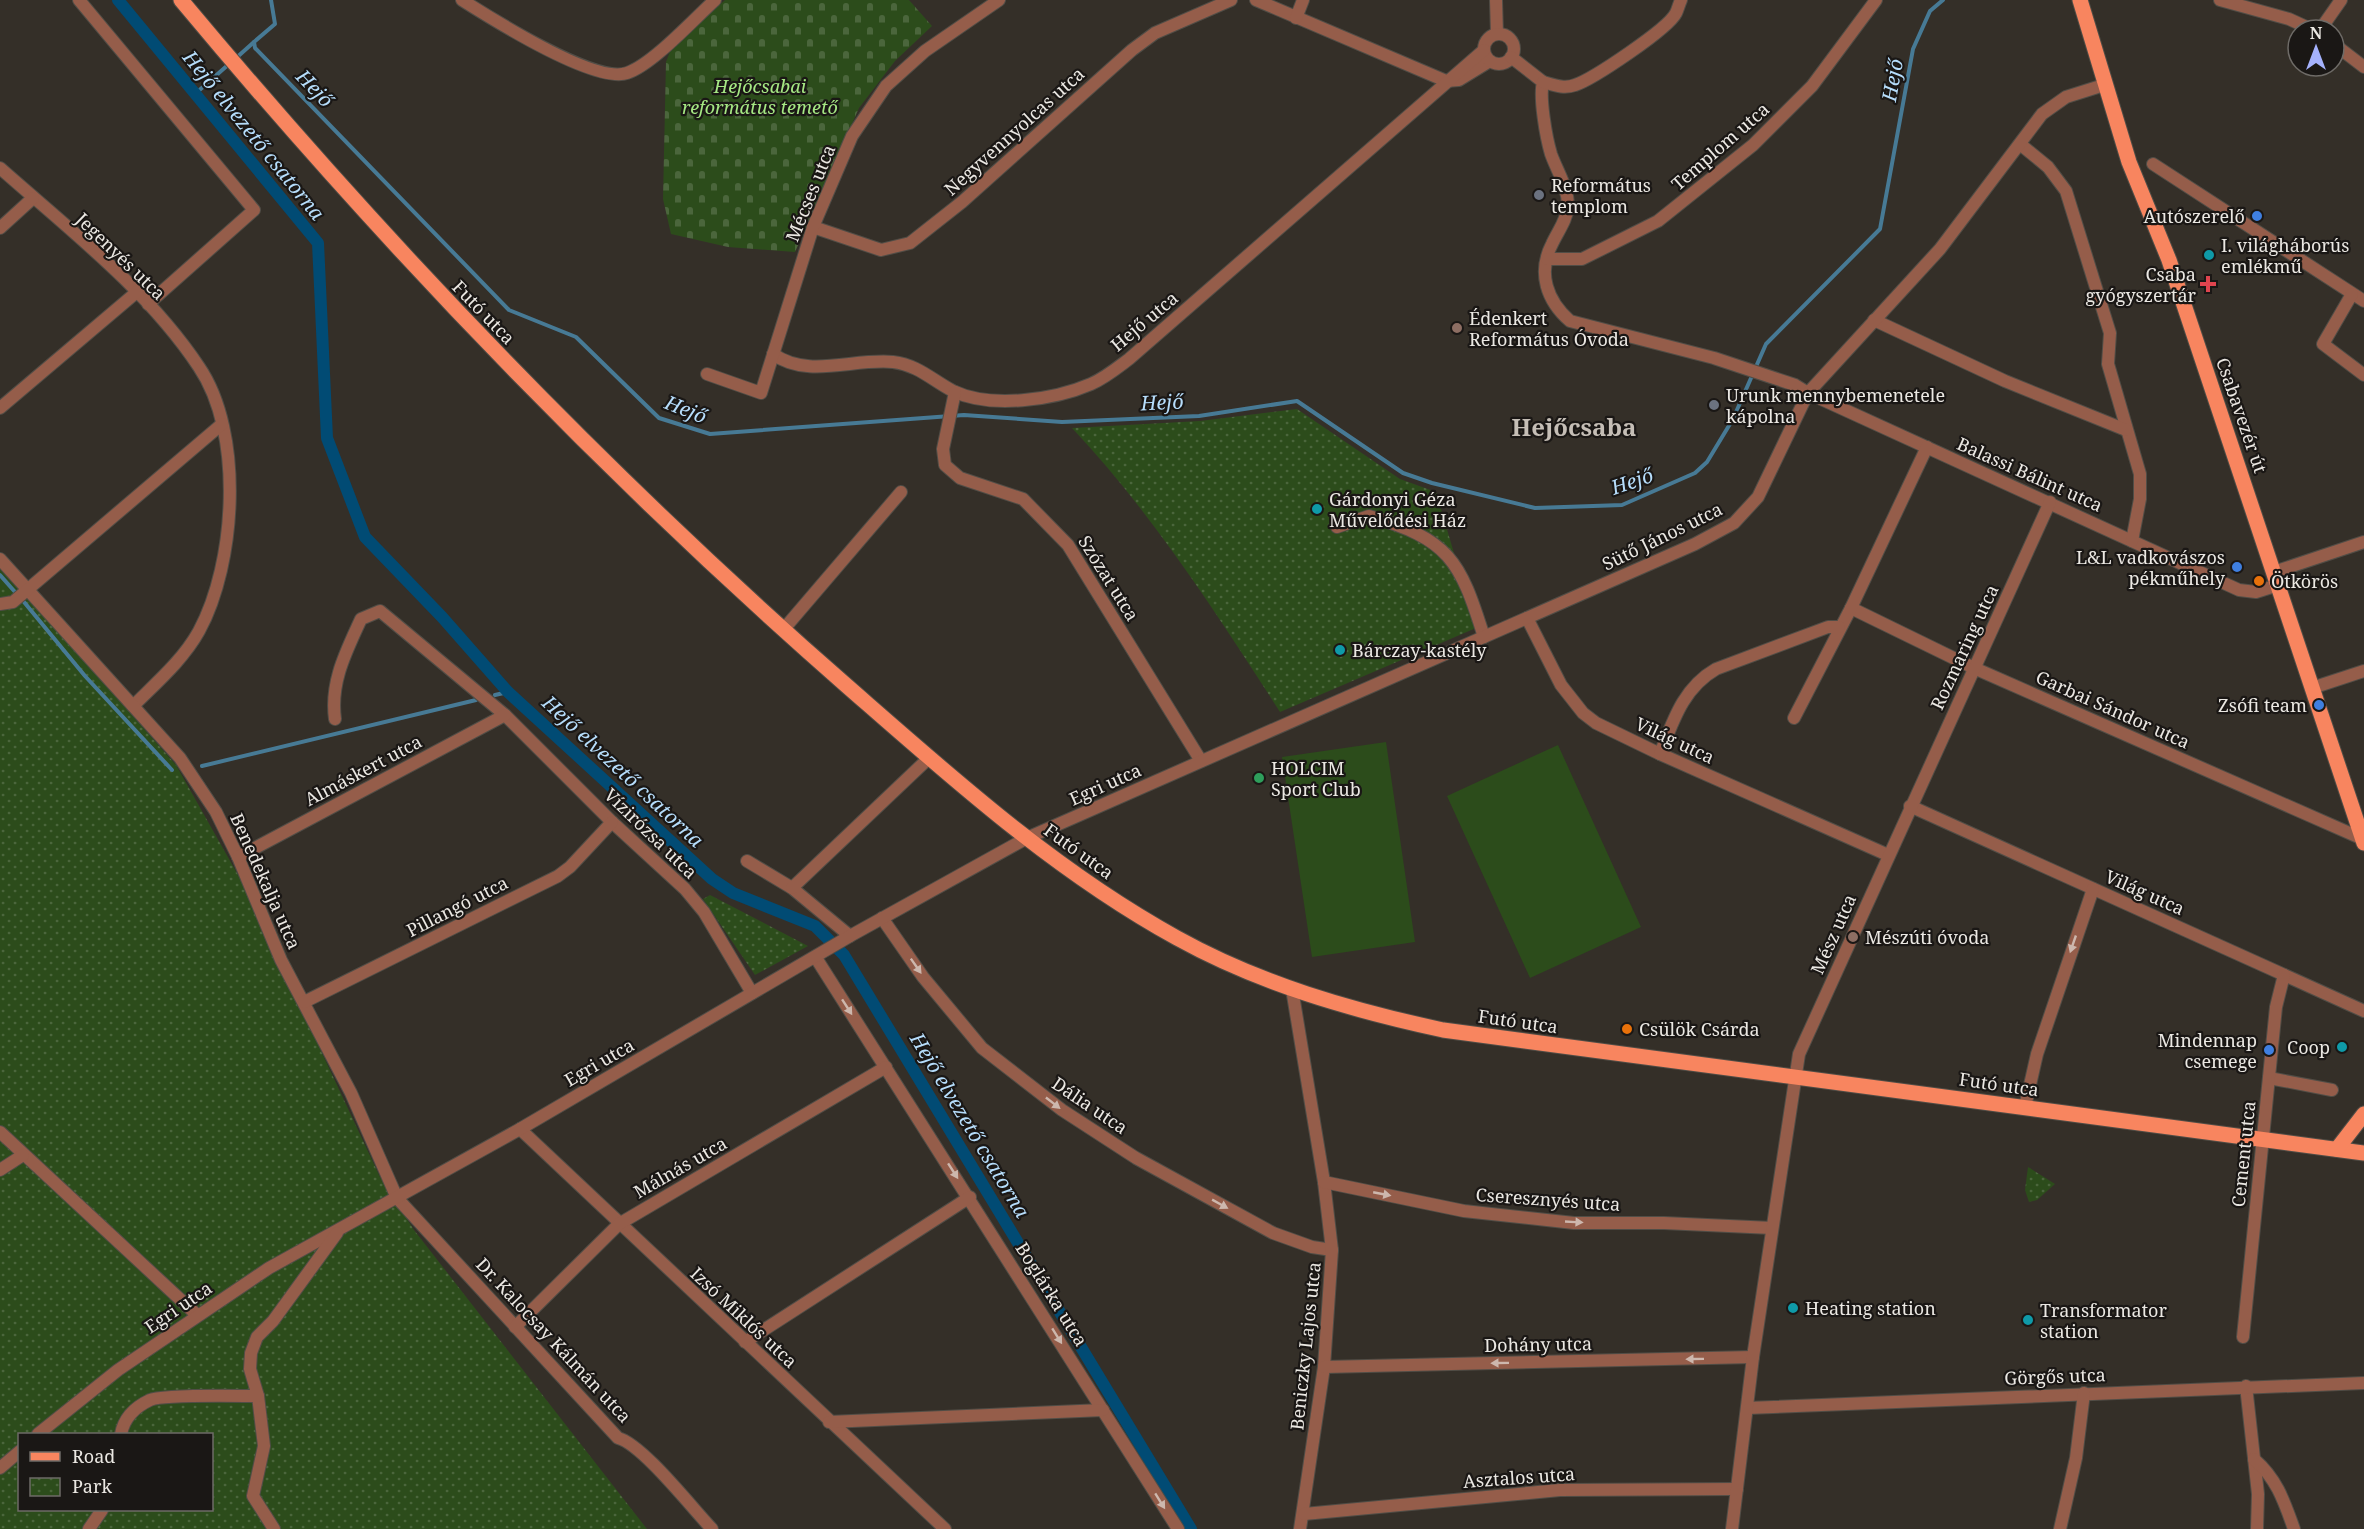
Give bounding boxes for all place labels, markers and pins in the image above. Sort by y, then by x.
place label: Református templom [1551,173,1651,218]
marker: Református templom [1532,188,1546,202]
place label: Autószerelő [2143,204,2245,228]
marker: Autószerelő [2250,209,2264,223]
place label: I. világháborús emlékmű [2221,233,2349,278]
marker: I. világháborús emlékmű [2202,248,2216,262]
place label: Csaba gyógyszertár [2086,262,2197,307]
marker: Csaba gyógyszertár [2201,277,2215,291]
place label: Édenkert Református Óvoda [1469,306,1629,351]
marker: Édenkert Református Óvoda [1450,321,1464,335]
place label: Urunk mennybemenetele kápolna [1726,383,1945,428]
marker: Urunk mennybemenetele kápolna [1707,398,1721,412]
place label: Gárdonyi Géza Művelődési Ház [1329,487,1466,532]
marker: Gárdonyi Géza Művelődési Ház [1310,502,1324,516]
place label: L&L vadkovászos pékműhely [2076,545,2226,590]
marker: L&L vadkovászos pékműhely [2230,560,2244,574]
place label: Ötkörös [2271,569,2338,593]
marker: Ötkörös [2252,574,2266,588]
place label: Bárczay-kastély [1352,638,1487,662]
marker: Bárczay-kastély [1333,643,1347,657]
place label: Zsófi team [2218,693,2307,717]
marker: Zsófi team [2312,698,2326,712]
place label: HOLCIM Sport Club [1271,756,1361,801]
marker: HOLCIM Sport Club [1252,771,1266,785]
place label: Mészúti óvoda [1865,925,1989,949]
marker: Mészúti óvoda [1846,930,1860,944]
place label: Csülök Csárda [1639,1017,1760,1041]
marker: Csülök Csárda [1620,1022,1634,1036]
place label: Mindennap csemege [2158,1028,2257,1073]
place label: Coop [2287,1035,2330,1059]
marker: Coop [2335,1040,2349,1054]
marker: Mindennap csemege [2262,1043,2276,1057]
place label: Heating station [1805,1296,1936,1320]
place label: Transformator station [2040,1298,2167,1343]
marker: Heating station [1786,1301,1800,1315]
marker: Transformator station [2021,1313,2035,1327]

